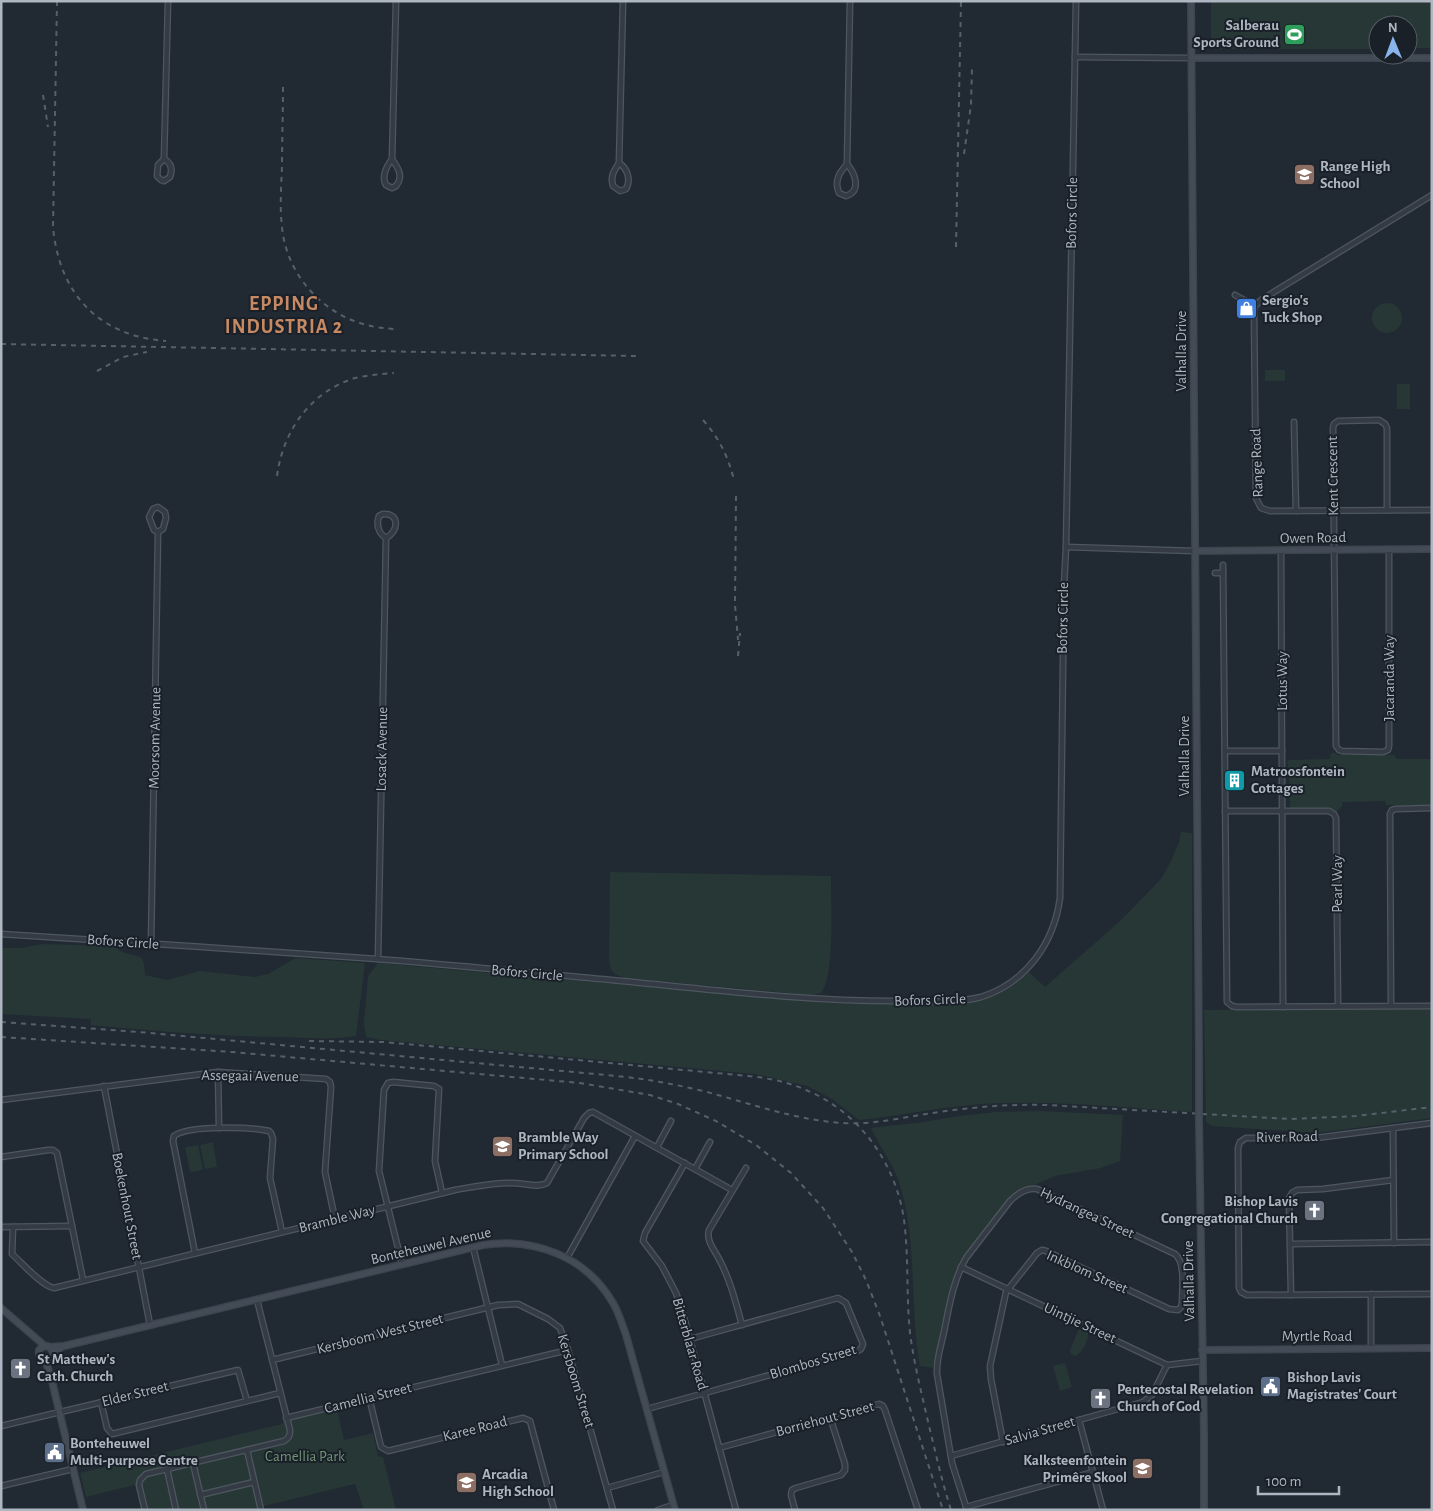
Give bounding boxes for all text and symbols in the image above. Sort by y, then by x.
north arrow [1368,15,1418,65]
place label: Salberau Sports Ground [1193,18,1279,50]
text: N [1388,21,1398,35]
sports icon: Salberau Sports Ground [1283,22,1307,46]
place label: Range High School [1320,159,1390,191]
school or university icon: Range High School [1292,163,1316,187]
street label: Bofors Circle [1064,177,1080,249]
place label: Sergio's Tuck Shop [1262,293,1323,325]
district label: EPPING INDUSTRIA 2 [225,294,343,337]
shop icon: Sergio's Tuck Shop [1234,297,1258,321]
street label: Valhalla Drive [1174,310,1189,392]
street label: Range Road [1248,428,1266,498]
street label: Kent Crescent [1325,436,1341,516]
street label: Owen Road [1280,530,1347,546]
street label: Bofors Circle [1055,582,1071,654]
street label: Jacaranda Way [1382,635,1397,721]
street label: Lotus Way [1275,651,1290,711]
street label: Moorsom Avenue [147,687,163,789]
street label: Losack Avenue [374,706,390,791]
street label: Valhalla Drive [1177,715,1192,797]
place label: Matroosfontein Cottages [1251,764,1345,796]
building icon: Matroosfontein Cottages [1223,768,1247,792]
street label: Pearl Way [1330,855,1345,913]
street label: Bofors Circle [87,932,160,952]
street label: Bofors Circle [490,962,564,984]
street label: Bofors Circle [894,991,966,1009]
street label: Assegaai Avenue [201,1068,299,1084]
street label: River Road [1256,1129,1318,1145]
place label: Bramble Way Primary School [518,1130,609,1162]
school or university icon: Bramble Way Primary School [490,1134,514,1158]
street label: Boekenhout Street [109,1151,145,1261]
street label: Hydrangea Street [1038,1185,1137,1241]
place label: Bishop Lavis Congregational Church [1161,1194,1298,1226]
church icon: Bishop Lavis Congregational Church [1302,1198,1326,1222]
street label: Bramble Way [297,1202,377,1236]
street label: Bonteheuwel Avenue [369,1225,493,1267]
street label: Valhalla Drive [1181,1240,1197,1322]
street label: Inkblom Street [1044,1247,1130,1297]
street label: Bitterblaar Road [670,1296,710,1392]
street label: Uintjie Street [1042,1300,1119,1346]
street label: Kersboom West Street [315,1311,445,1357]
street label: Myrtle Road [1282,1329,1352,1344]
street label: Kersboom Street [555,1332,597,1430]
street label: Blombos Street [768,1342,858,1382]
place label: St Matthew's Cath. Church [37,1352,116,1384]
church icon: St Matthew's Cath. Church [9,1356,33,1380]
place label: Bishop Lavis Magistrates' Court [1287,1370,1397,1402]
public building icon: Bishop Lavis Magistrates' Court [1259,1374,1283,1398]
street label: Elder Street [100,1378,170,1410]
street label: Camellia Street [323,1380,413,1416]
place label: Pentecostal Revelation Church of God [1117,1382,1254,1414]
church icon: Pentecostal Revelation Church of God [1089,1386,1113,1410]
street label: Borriehout Street [774,1399,876,1439]
street label: Karee Road [441,1414,509,1444]
street label: Salvia Street [1003,1414,1077,1448]
place label: Bonteheuwel Multi-purpose Centre [70,1436,198,1468]
public building icon: Bonteheuwel Multi-purpose Centre [42,1440,66,1464]
park label: Camellia Park [265,1449,345,1464]
place label: Kalksteenfontein Primêre Skool [1023,1453,1127,1485]
school or university icon: Kalksteenfontein Primêre Skool [1131,1457,1155,1481]
scale bar [1258,1464,1339,1496]
place label: Arcadia High School [482,1467,554,1499]
school or university icon: Arcadia High School [454,1471,478,1495]
text: 100 m [1266,1474,1301,1489]

